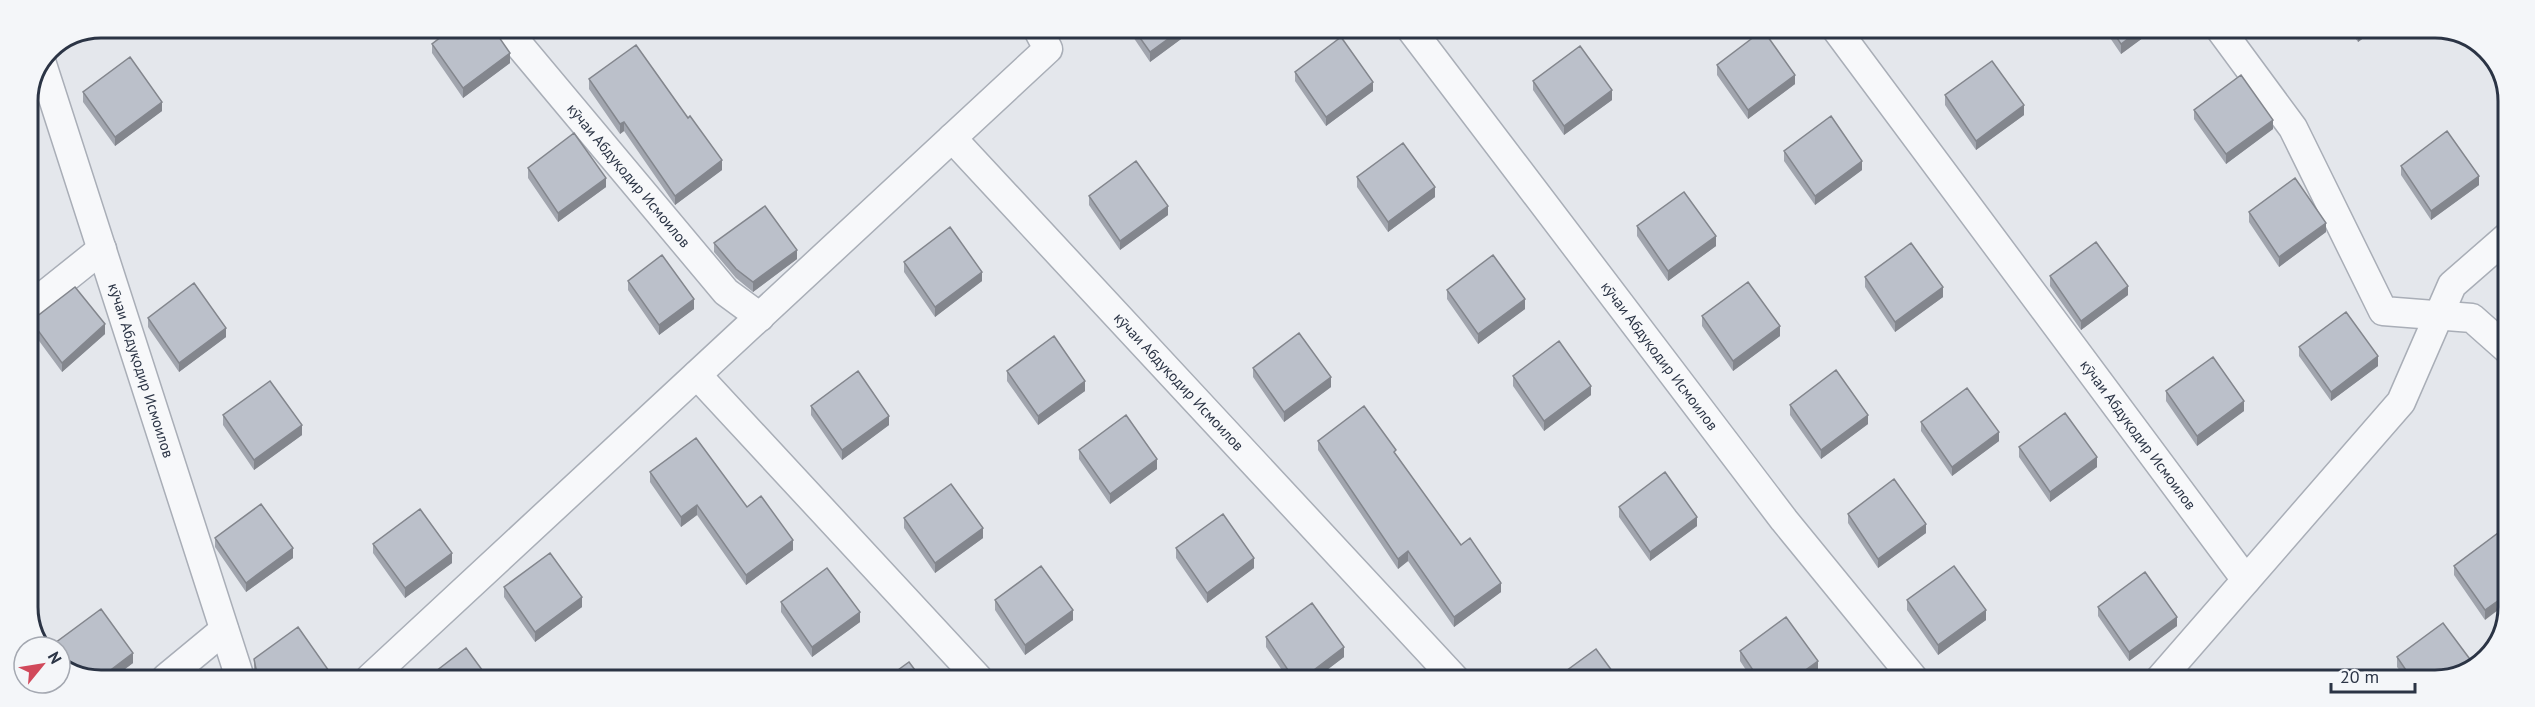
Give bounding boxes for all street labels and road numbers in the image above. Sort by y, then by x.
street label: кӯчаи Абдуқодир Исмоилов [563,99,695,251]
street label: кӯчаи Абдуқодир Исмоилов [1597,277,1722,434]
street label: кӯчаи Абдуқодир Исмоилов [104,281,178,460]
street label: кӯчаи Абдуқодир Исмоилов [1110,308,1248,455]
street label: кӯчаи Абдуқодир Исмоилов [2076,356,2201,514]

